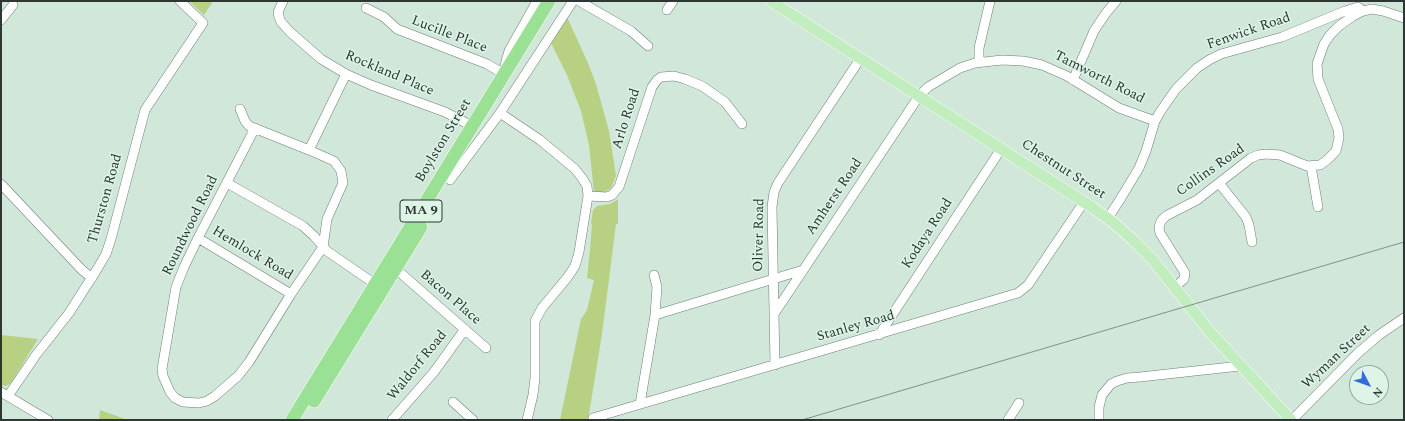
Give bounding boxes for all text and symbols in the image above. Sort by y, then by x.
street label: Fenwick Road [1205,10,1293,54]
street label: Lucille Place [409,13,489,57]
street label: Rockland Place [342,48,436,100]
street label: Tamworth Road [1051,48,1147,108]
street label: Arlo Road [609,87,645,151]
street label: Boylston Street [412,96,476,186]
street label: Chestnut Street [1018,136,1108,204]
street label: Collins Road [1174,141,1248,201]
street label: Thurston Road [85,152,127,246]
street label: Amherst Road [803,155,867,239]
street label: Roundwood Road [159,173,223,279]
street label: Kodaya Road [899,196,957,272]
street label: Oliver Road [751,198,769,272]
road number: MA 9 [400,200,442,222]
street label: Hemlock Road [208,223,296,285]
street label: Bacon Place [416,267,484,329]
street label: Stanley Road [815,308,897,346]
street label: Wyman Street [1299,321,1375,393]
street label: Waldorf Road [385,328,451,404]
north arrow [1349,365,1389,405]
text: N [1368,384,1387,402]

